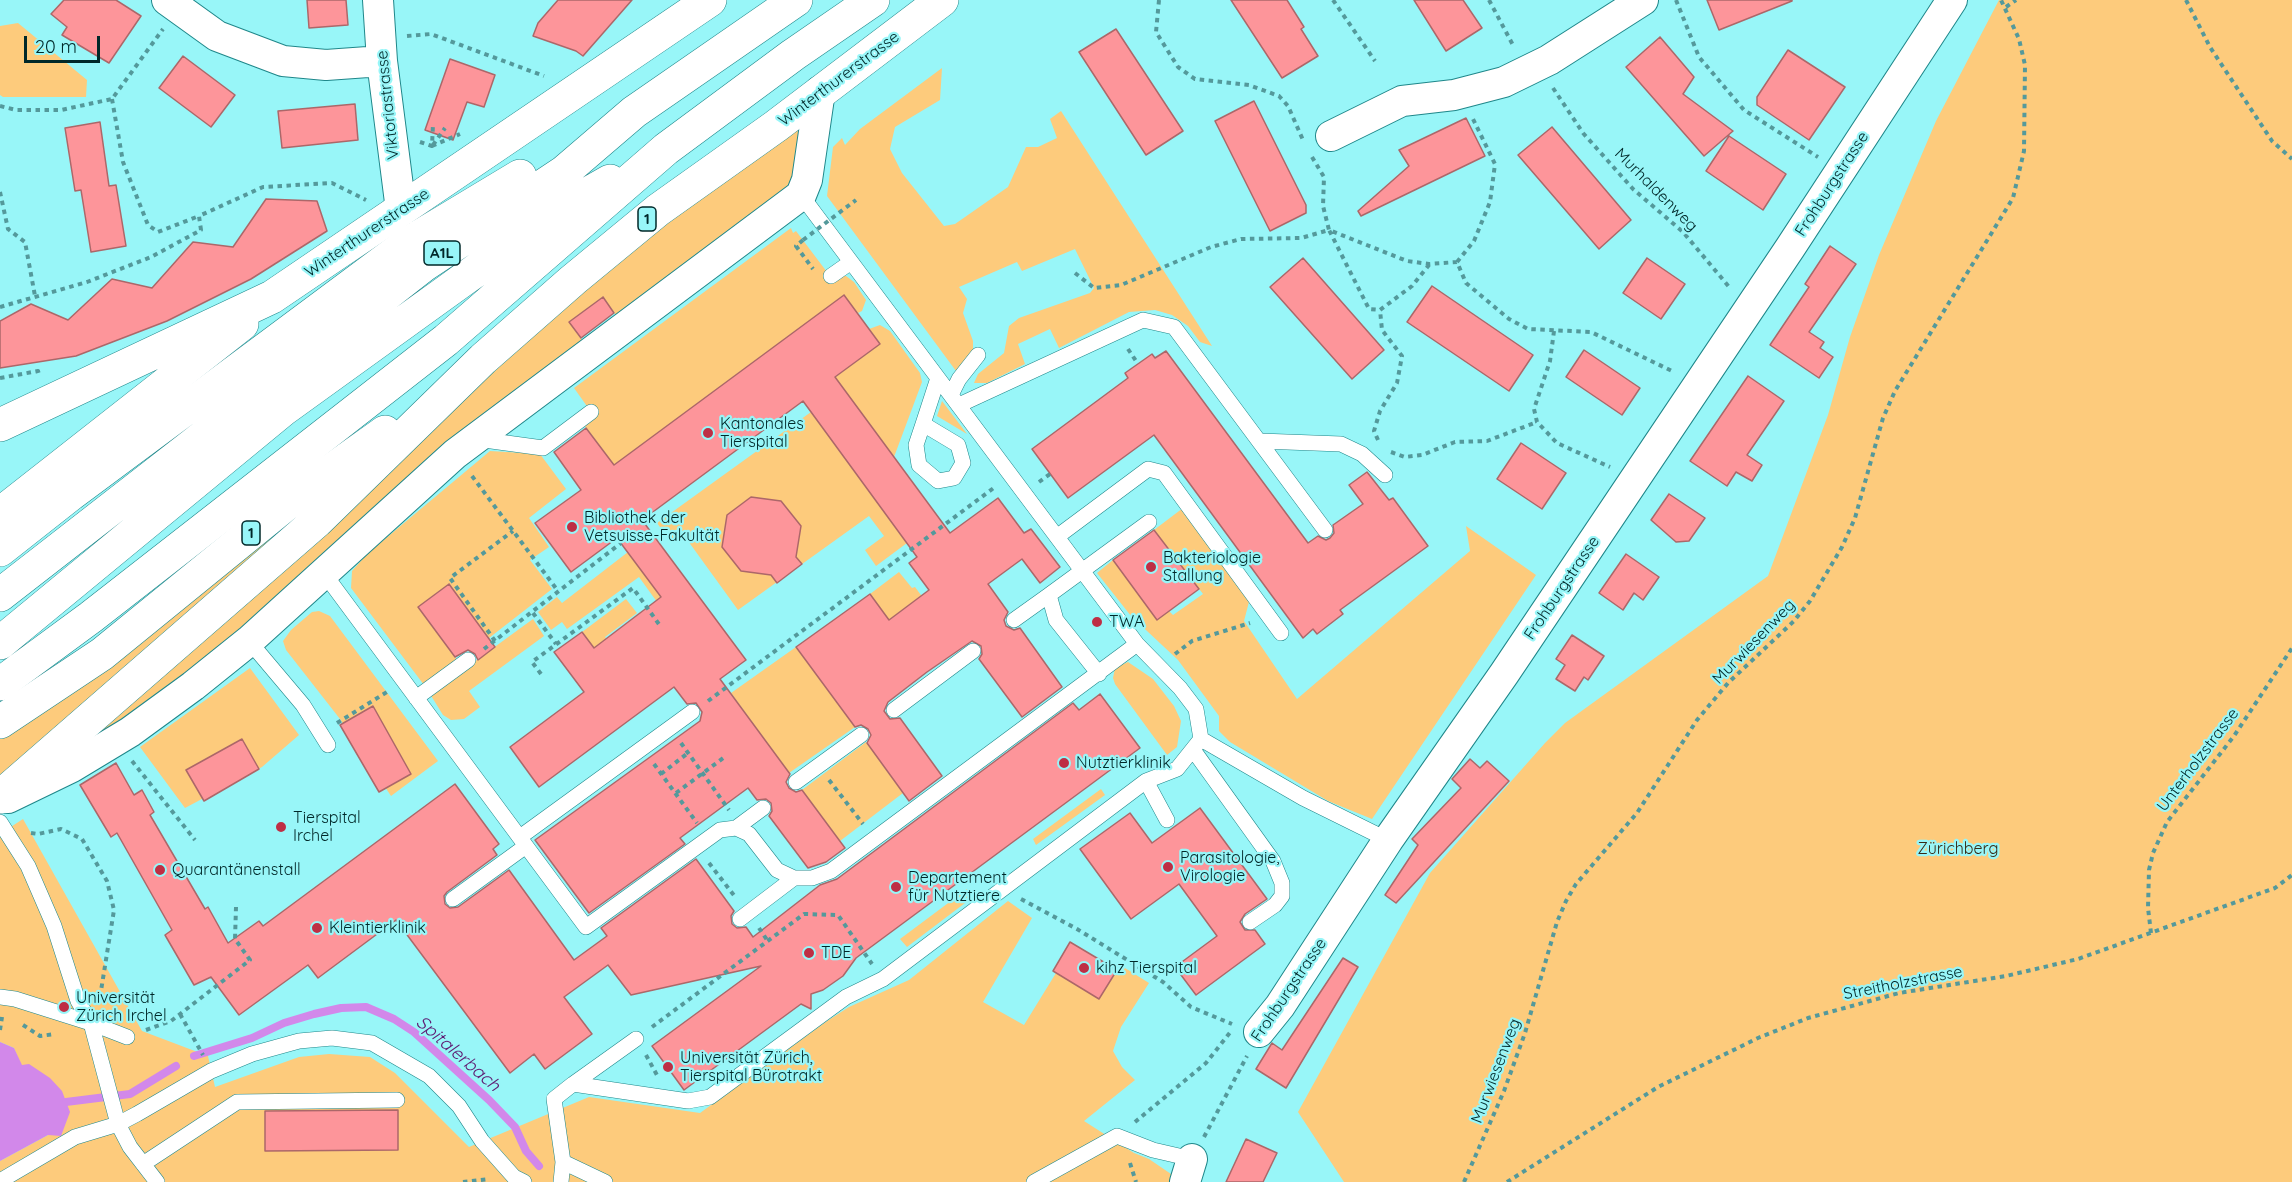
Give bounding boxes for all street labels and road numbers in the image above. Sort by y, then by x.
street label: Winterthurerstrasse [775,27,903,131]
street label: Viktoriastrasse [373,50,403,160]
street label: Frohburgstrasse [1791,128,1873,240]
street label: Murhaldenweg [1610,144,1702,236]
street label: Winterthurerstrasse [301,184,433,282]
road number: 1 [638,207,656,231]
road number: A1L [424,241,460,265]
road number: 1 [242,521,260,545]
street label: Frohburgstrasse [1520,533,1604,643]
street label: Murwiesenweg [1709,596,1799,688]
street label: Unterholzstrasse [2153,705,2243,815]
street label: Frohburgstrasse [1247,935,1331,1045]
street label: Streitholzstrasse [1842,962,1964,1004]
street label: Murwiesenweg [1467,1016,1525,1126]

